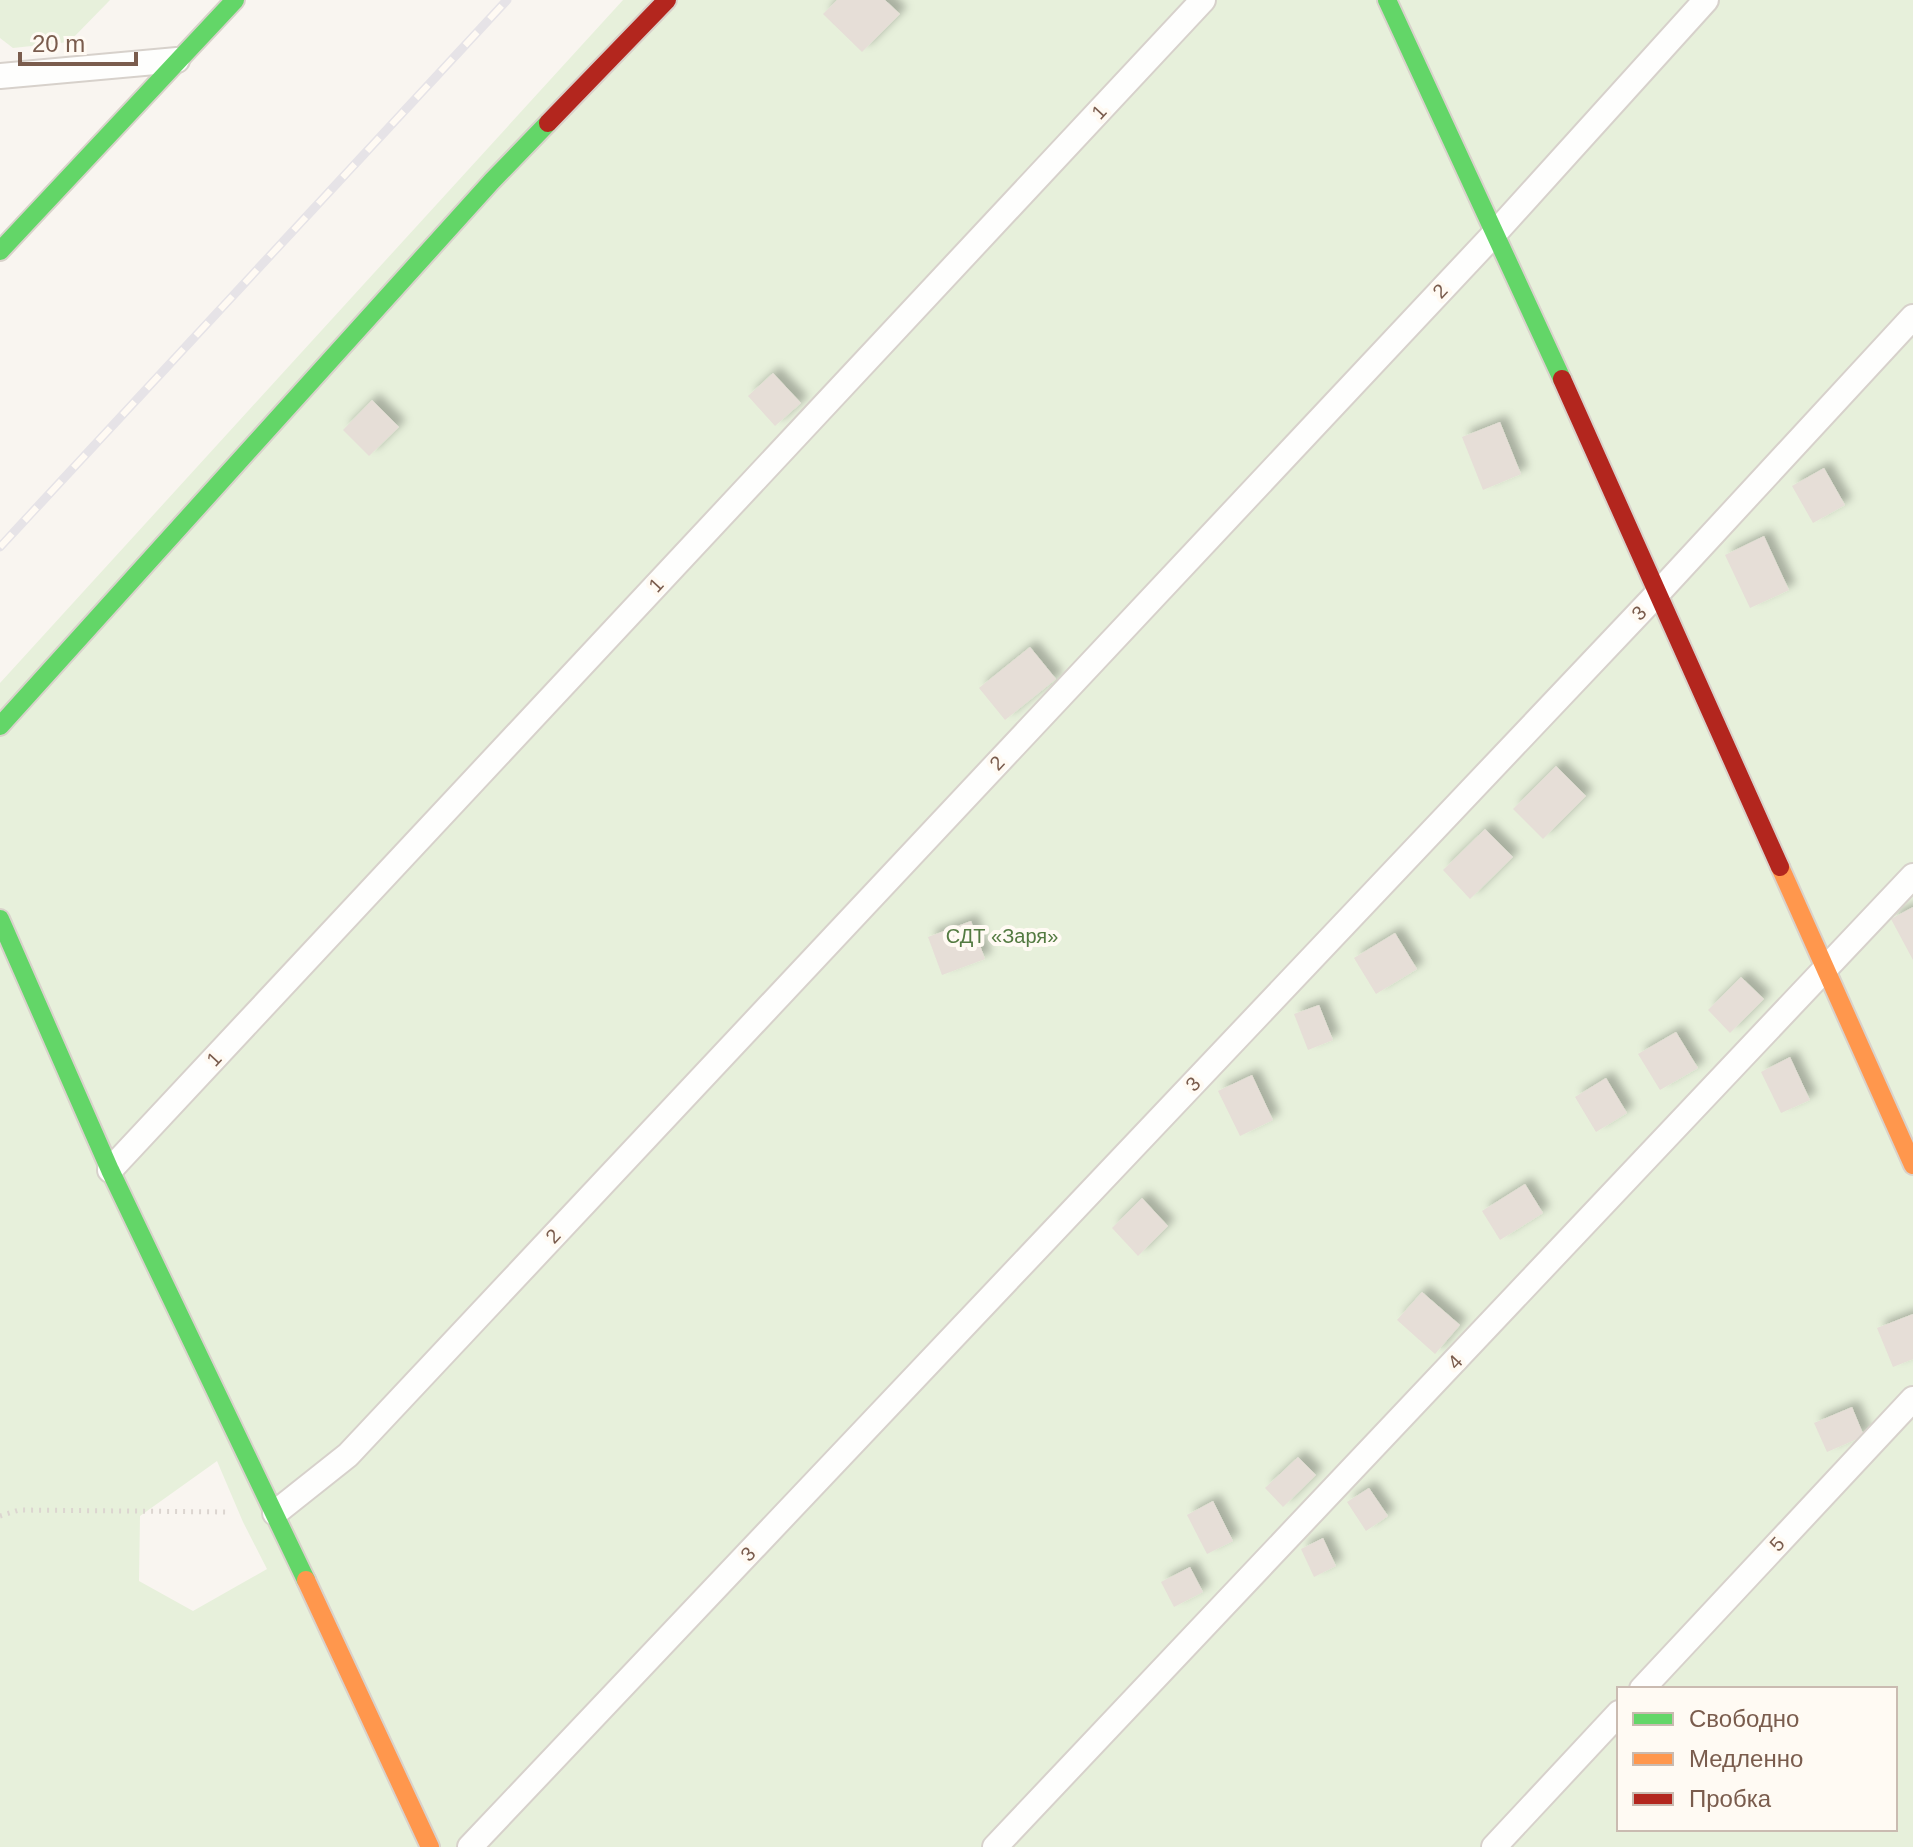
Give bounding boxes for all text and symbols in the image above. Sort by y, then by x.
scale bar [20,16,136,66]
text: 20 m [32,30,85,57]
street label: 1 [1087,100,1111,124]
street label: 2 [1428,279,1452,303]
street label: 1 [644,573,668,597]
street label: 3 [1627,601,1651,625]
street label: 2 [985,751,1009,775]
park label: СДТ «Заря» [946,925,1058,947]
street label: 1 [202,1047,226,1071]
street label: 3 [1181,1072,1205,1096]
street label: 2 [541,1224,565,1248]
street label: 4 [1443,1350,1467,1374]
street label: 5 [1765,1532,1789,1556]
street label: 3 [736,1542,760,1566]
legend [1617,1687,1897,1831]
text: Свободно [1689,1705,1799,1732]
text: Медленно [1689,1745,1803,1772]
text: Пробка [1689,1785,1772,1812]

